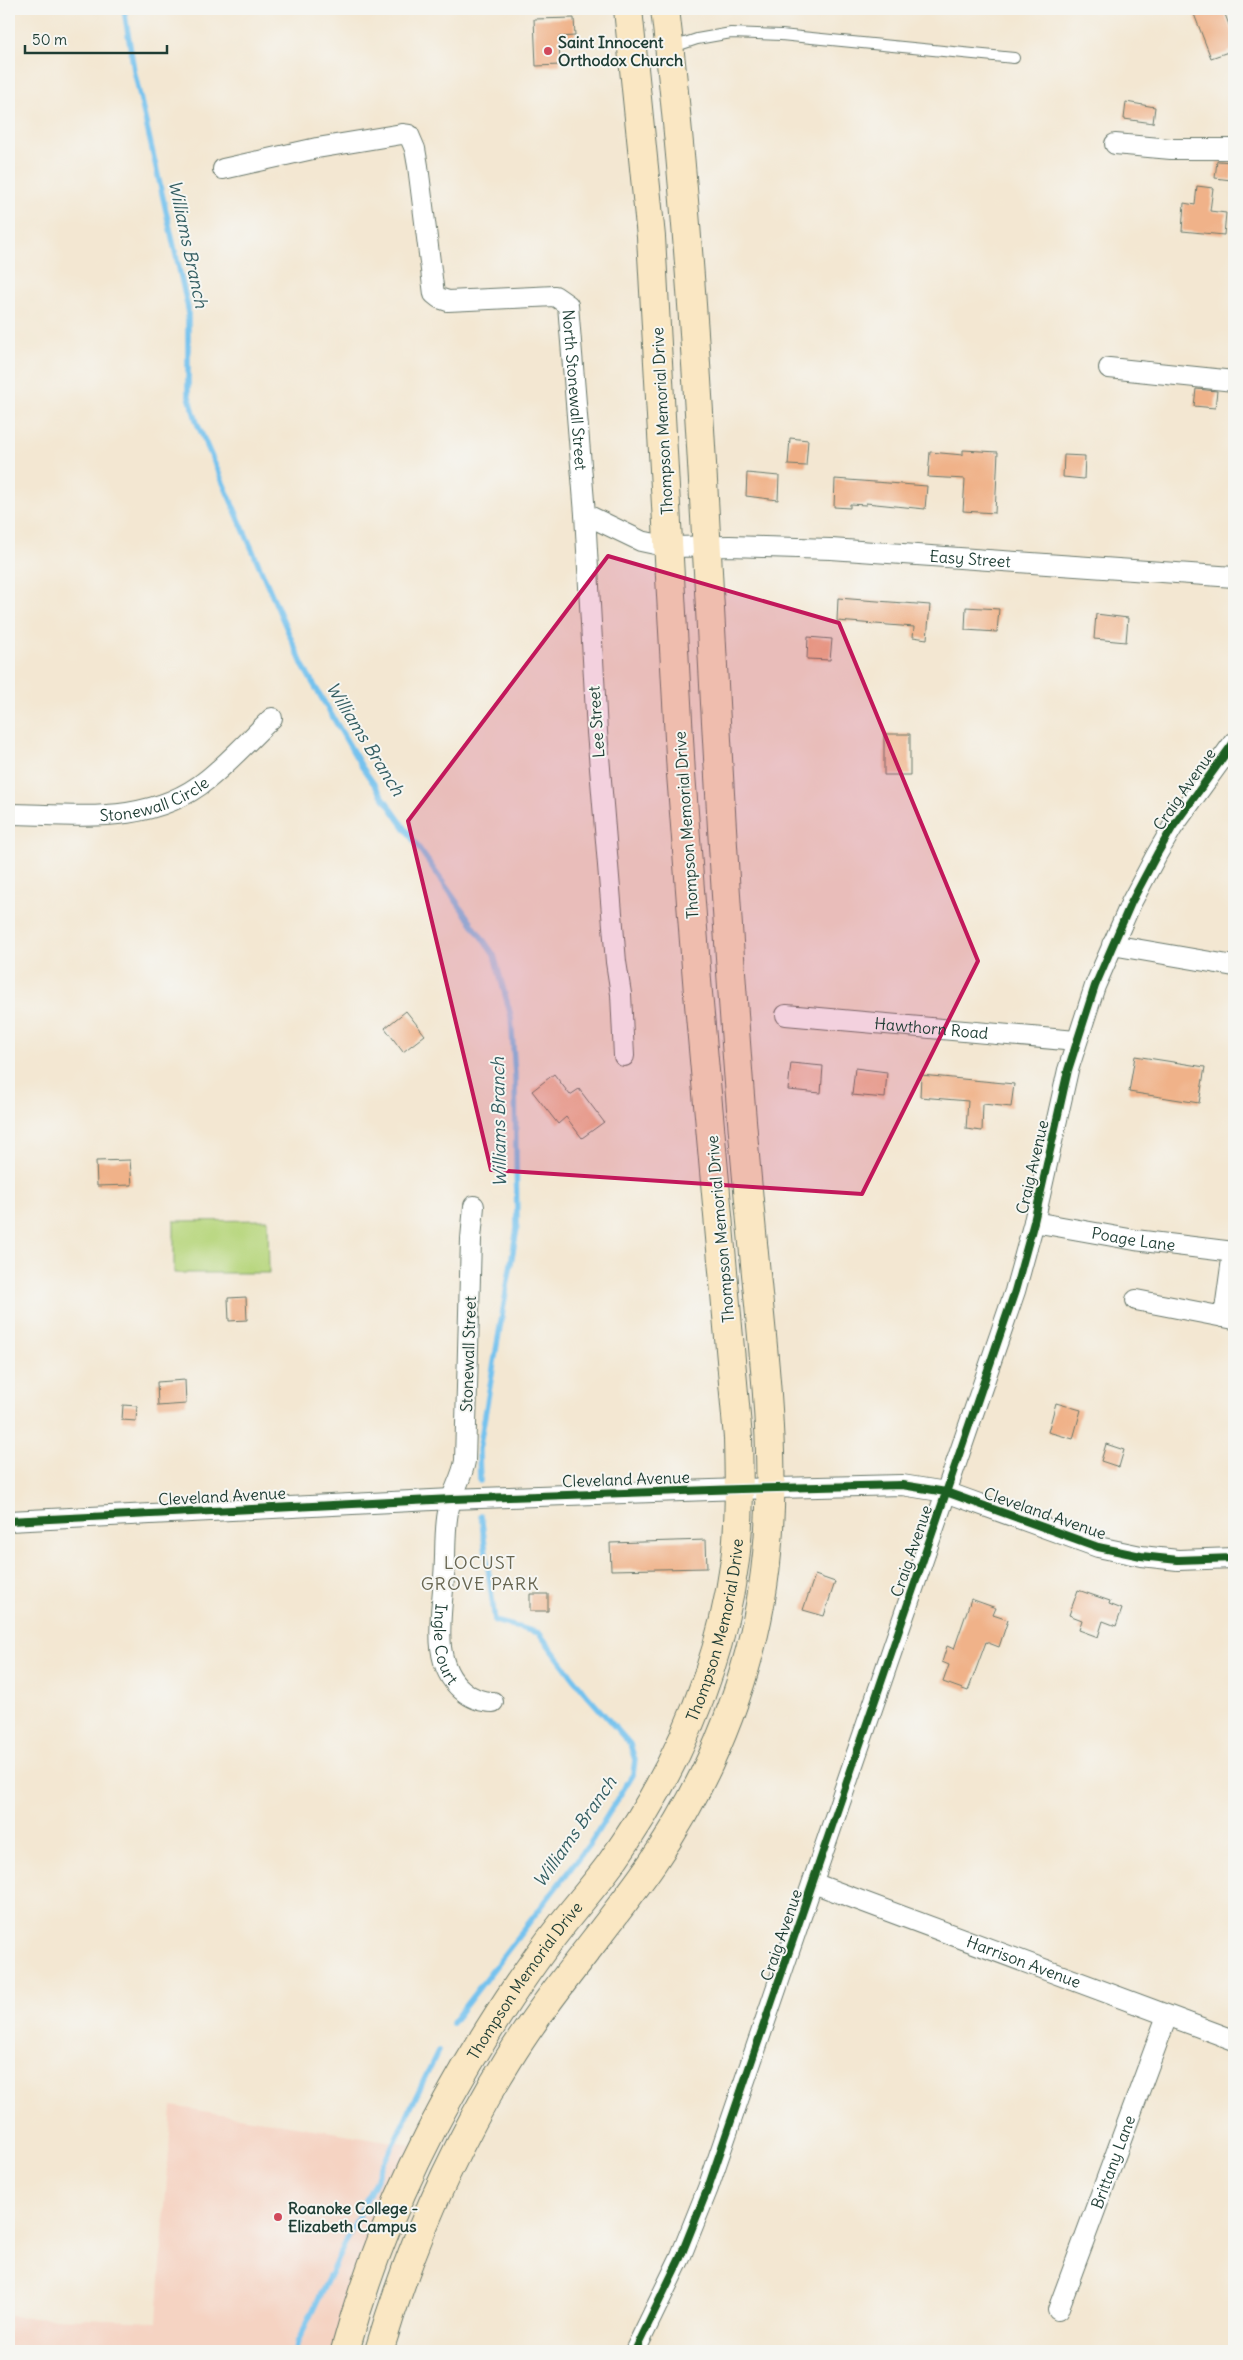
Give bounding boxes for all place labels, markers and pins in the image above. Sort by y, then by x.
place label: Saint Innocent Orthodox Church [558,32,683,70]
marker: Saint Innocent Orthodox Church [542,45,554,57]
place label: Roanoke College - Elizabeth Campus [288,2198,418,2237]
marker: Roanoke College - Elizabeth Campus [272,2211,284,2223]

